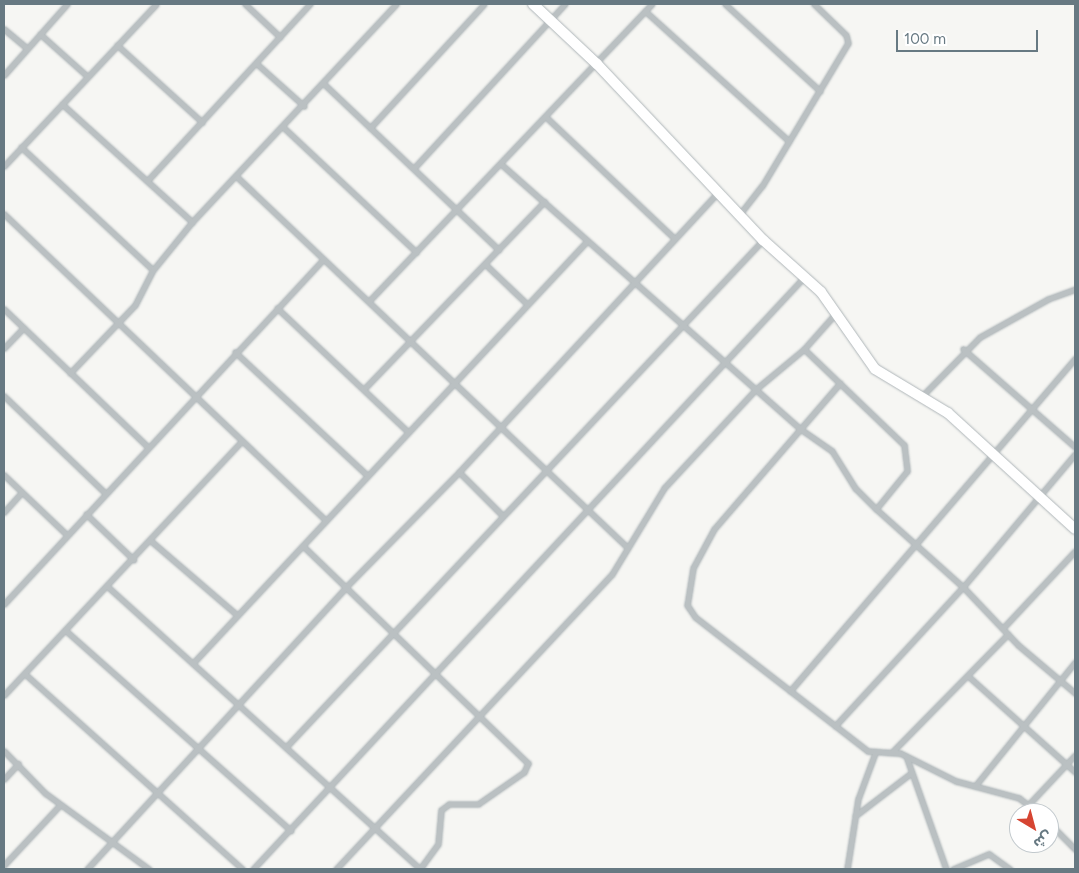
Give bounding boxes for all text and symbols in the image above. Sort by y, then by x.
scale bar [899,20,1042,52]
text: 100 m [904,30,946,48]
north arrow [1009,803,1059,853]
text: ش [1030,827,1056,852]

